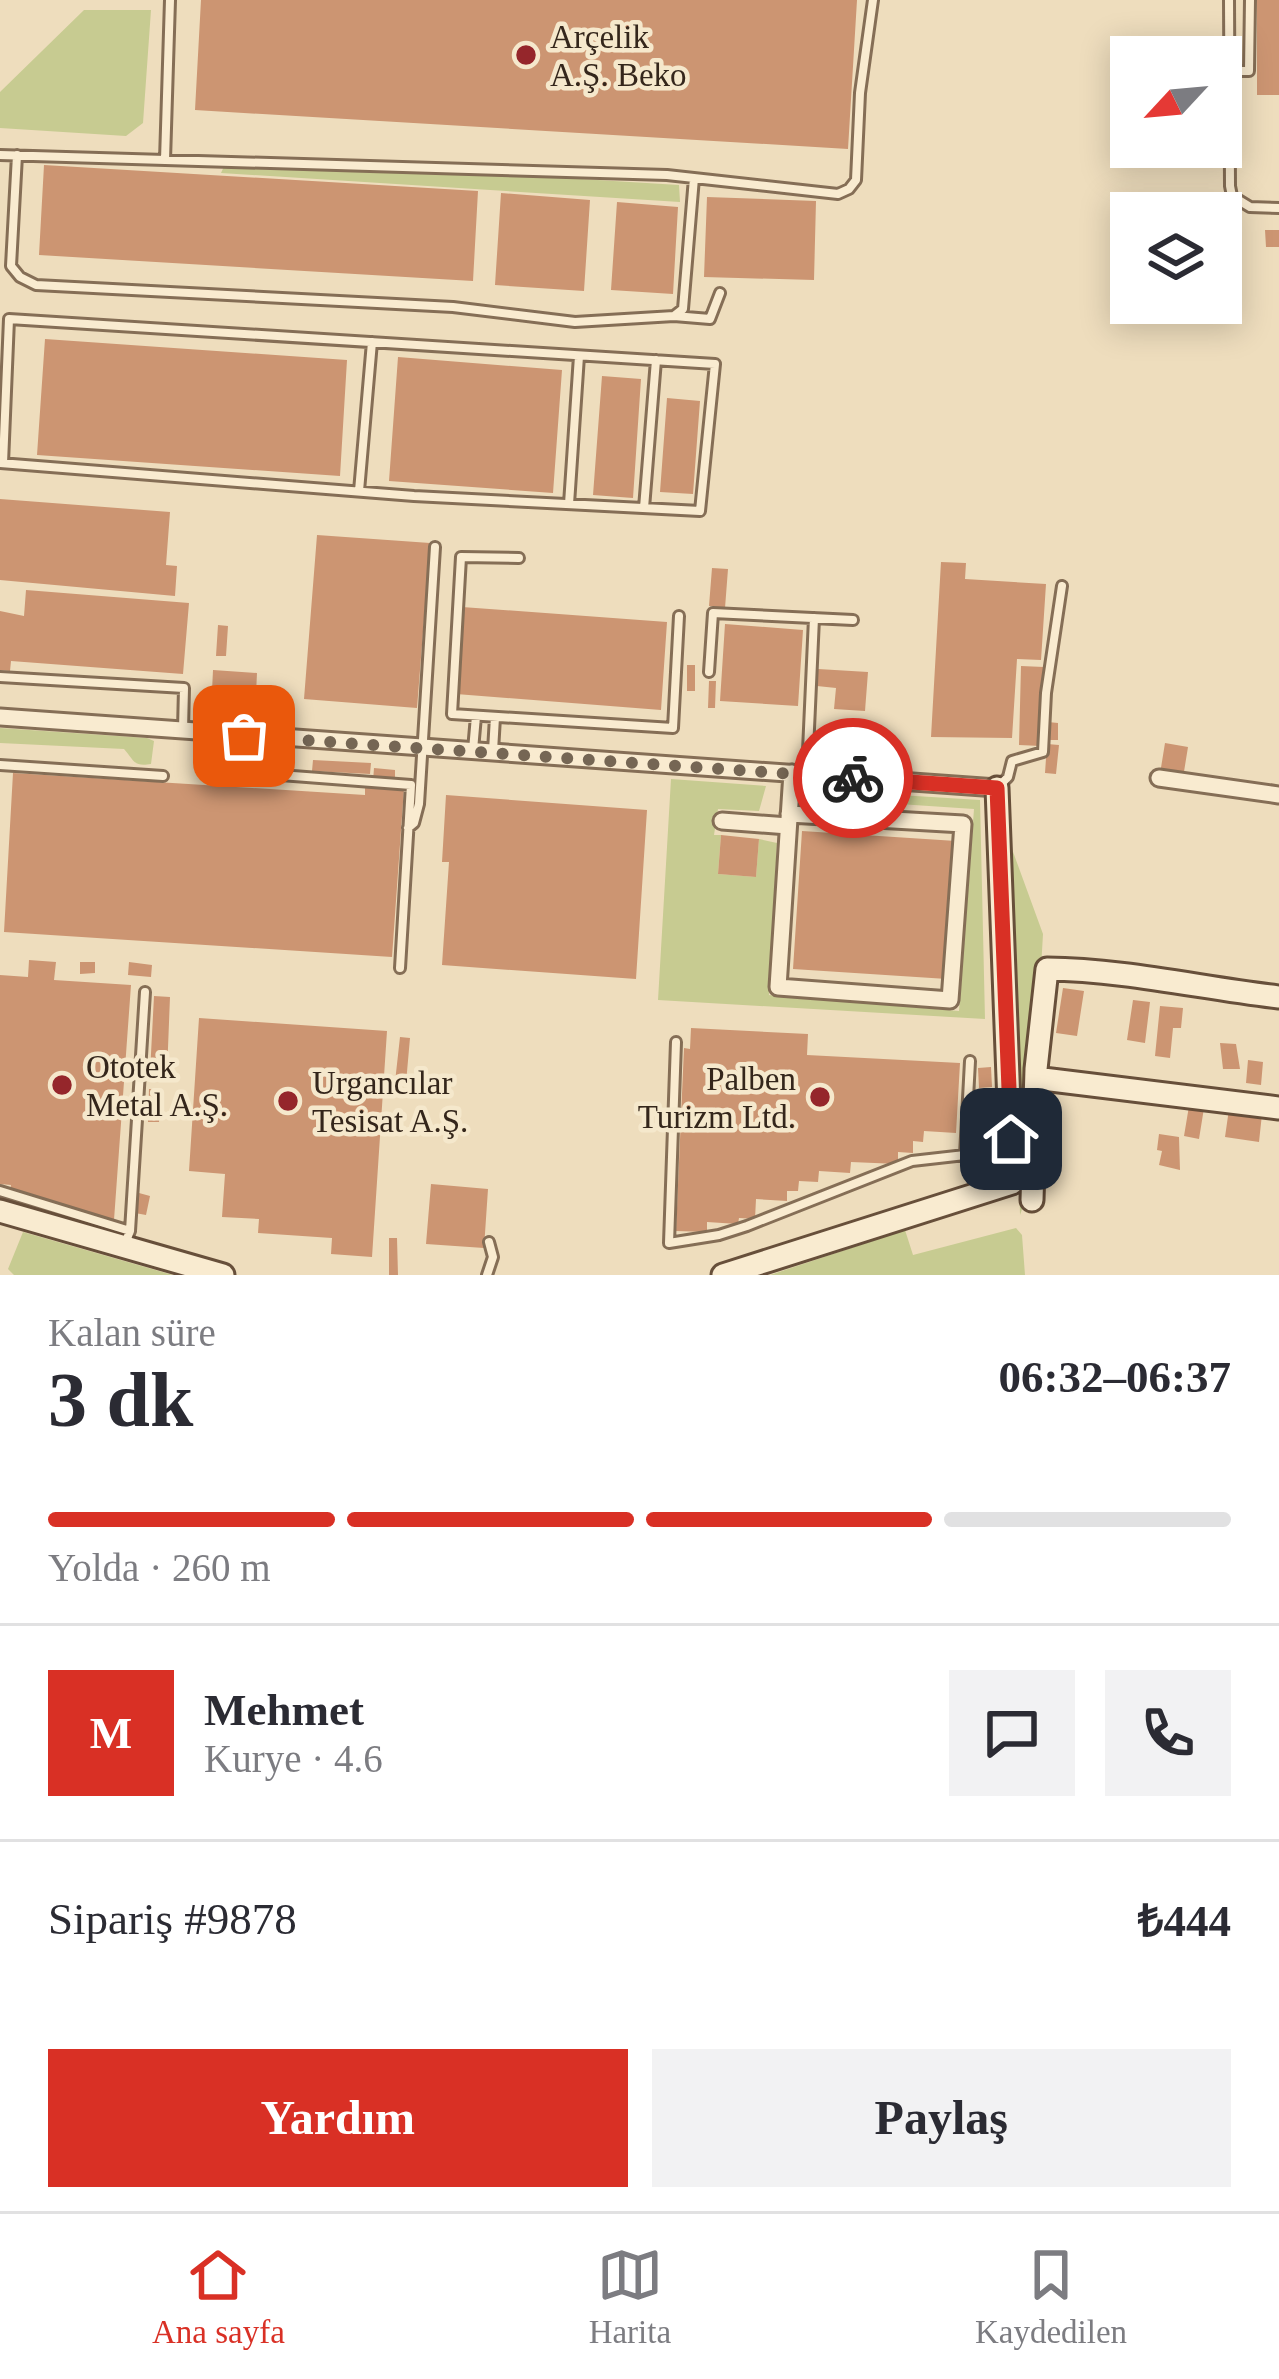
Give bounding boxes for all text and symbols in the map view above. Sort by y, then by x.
place label: Arçelik A.Ş. Beko [550,19,687,93]
north arrow [1110,36,1242,168]
map controls [1110,36,1242,324]
marker: Arçelik A.Ş. Beko [513,42,539,68]
button: layers [1110,192,1242,324]
pin [193,685,295,787]
icon: bag [211,703,277,769]
courier [793,718,913,838]
icon: bike [820,745,886,811]
place label: Ototek Metal A.Ş. [86,1049,228,1123]
place label: Palben Turizm Ltd. [638,1061,796,1135]
place label: Urgancılar Tesisat A.Ş. [312,1065,468,1139]
marker: Ototek Metal A.Ş. [49,1072,75,1098]
marker: Palben Turizm Ltd. [807,1084,833,1110]
marker: Urgancılar Tesisat A.Ş. [275,1088,301,1114]
pin [960,1088,1062,1190]
icon: home [978,1106,1044,1172]
text: Kalan süre [48,1311,216,1354]
text: 06:32–06:37 [999,1352,1231,1402]
text: 3 dk [48,1356,193,1443]
text: Yolda · 260 m [48,1546,270,1589]
button: chat [949,1670,1075,1796]
button: phone [1105,1670,1231,1796]
text: Mehmet [204,1685,364,1735]
text: M [90,1708,132,1758]
text: Kurye · 4.6 [204,1737,383,1780]
text: Sipariş #9878 [48,1894,297,1944]
text: ₺444 [1138,1896,1231,1946]
button: Yardım [48,2049,628,2187]
button: Paylaş [652,2049,1231,2187]
tab: Ana sayfa [152,2242,285,2351]
tab: Harita [589,2242,671,2351]
tab: Kaydedilen [975,2242,1127,2351]

